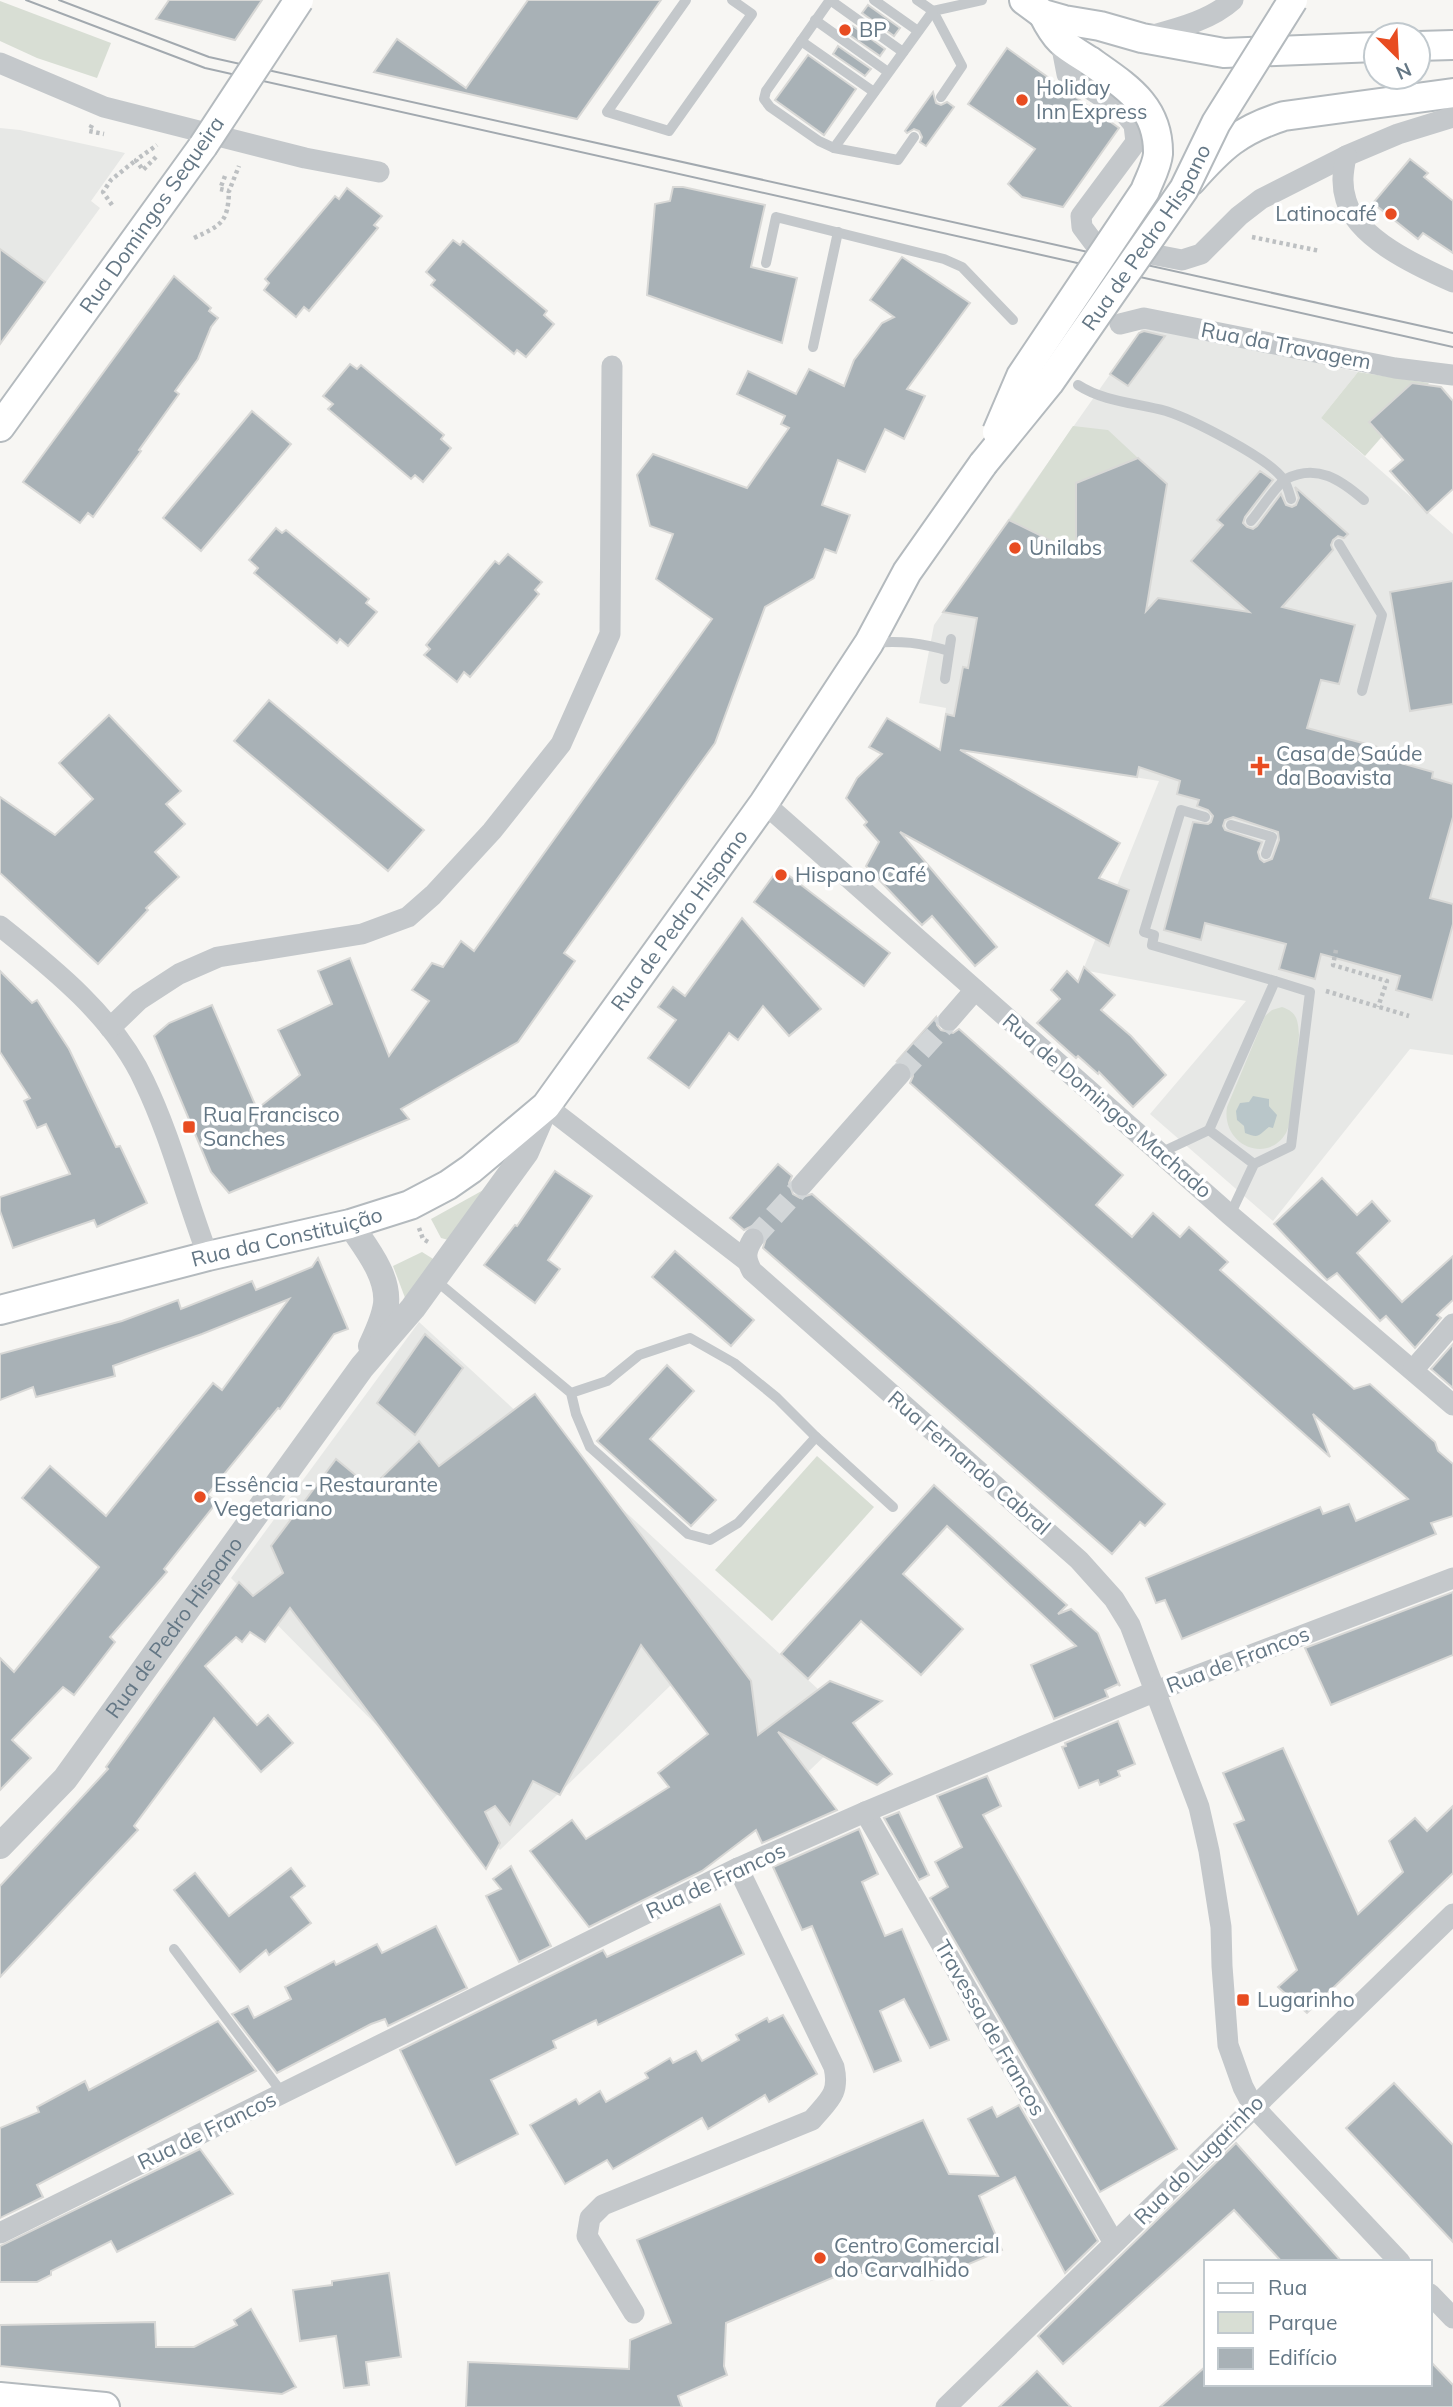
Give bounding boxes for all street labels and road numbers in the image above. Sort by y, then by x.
street label: Rua Domingos Sequeira [73,111,229,318]
street label: Rua de Pedro Hispano [1076,140,1216,335]
street label: Rua da Travagem [1199,316,1373,374]
street label: Rua de Pedro Hispano [605,824,753,1016]
street label: Rua de Domingos Machado [998,1007,1218,1203]
street label: Rua da Constituição [188,1201,385,1272]
street label: Rua Fernando Cabral [883,1385,1056,1540]
street label: Rua de Pedro Hispano [99,1531,247,1723]
street label: Rua de Francos [1163,1620,1313,1698]
street label: Rua de Francos [642,1836,789,1924]
street label: Travessa de Francos [930,1935,1052,2120]
street label: Rua de Francos [133,2085,280,2175]
street label: Rua do Lugarinho [1128,2089,1269,2230]

